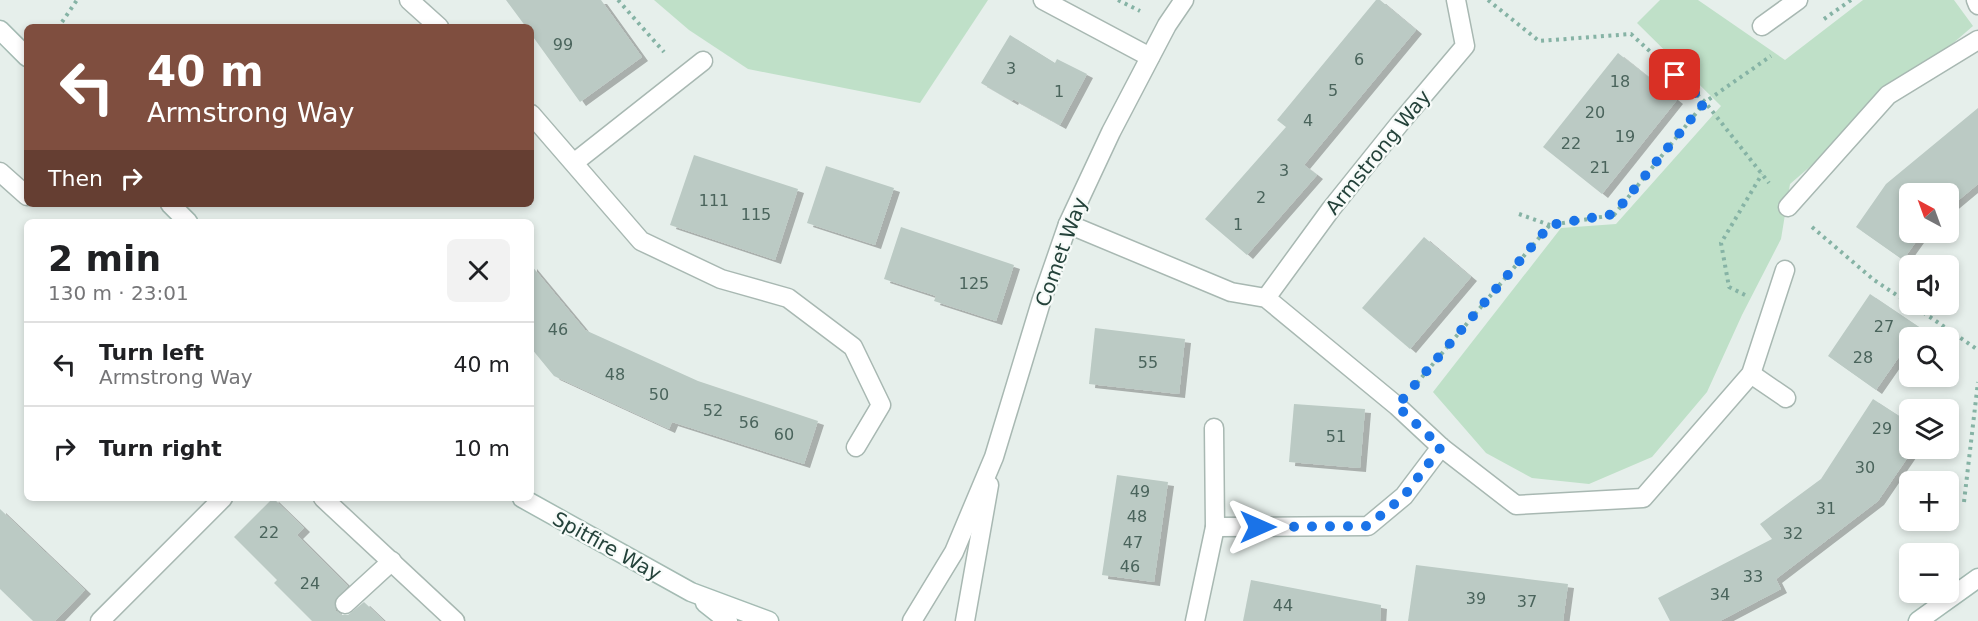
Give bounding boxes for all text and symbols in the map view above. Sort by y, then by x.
house number: 99 [553,35,573,54]
text: 40 m [147,47,264,96]
icon: left [48,48,126,126]
pin [1649,49,1700,100]
house number: 6 [1354,50,1364,69]
icon: arrive [1658,58,1691,91]
house number: 3 [1006,59,1016,78]
house number: 18 [1610,72,1630,91]
house number: 5 [1328,81,1338,100]
house number: 1 [1054,82,1064,101]
street label: Armstrong Way [1320,85,1436,219]
text: Armstrong Way [147,97,354,128]
house number: 20 [1585,103,1605,122]
house number: 4 [1303,111,1313,130]
house number: 19 [1615,127,1635,146]
house number: 22 [1561,134,1581,153]
house number: 21 [1590,158,1610,177]
house number: 3 [1279,161,1289,180]
icon: right [115,162,148,195]
text: Then [48,166,103,191]
north arrow [1899,183,1959,243]
map controls [1899,183,1959,603]
house number: 2 [1256,188,1266,207]
house number: 111 [699,191,729,210]
street label: Comet Way [1030,194,1092,310]
house number: 115 [741,205,771,224]
house number: 1 [1233,215,1243,234]
text: 2 min [48,238,161,279]
button: close [447,239,510,302]
button: sound [1899,255,1959,315]
house number: 125 [959,274,989,293]
text: 130 m · 23:01 [48,281,189,305]
house number: 27 [1874,317,1894,336]
house number: 46 [548,320,568,339]
button: search [1899,327,1959,387]
text: Turn left [99,340,204,365]
icon: left [48,348,81,381]
house number: 28 [1853,348,1873,367]
text: 40 m [454,352,510,377]
house number: 55 [1138,353,1158,372]
text: Armstrong Way [99,365,253,389]
house number: 48 [605,365,625,384]
house number: 50 [649,385,669,404]
button: layers [1899,399,1959,459]
house number: 52 [703,401,723,420]
house number: 56 [739,413,759,432]
house number: 29 [1872,419,1892,438]
house number: 60 [774,425,794,444]
house number: 51 [1326,427,1346,446]
icon: right [48,432,81,465]
text: Turn right [99,436,222,461]
text: 10 m [454,436,510,461]
house number: 30 [1855,458,1875,477]
button: + [1899,471,1959,531]
house number: 49 [1130,482,1150,501]
position arrow [1226,495,1290,559]
house number: 31 [1816,499,1836,518]
street label: Spitfire Way [549,506,666,586]
house number: 48 [1127,507,1147,526]
house number: 22 [259,523,279,542]
house number: 32 [1783,524,1803,543]
house number: 47 [1123,533,1143,552]
button: − [1899,543,1959,603]
house number: 46 [1120,557,1140,576]
house number: 33 [1743,567,1763,586]
house number: 24 [300,574,320,593]
house number: 34 [1710,585,1730,604]
house number: 39 [1466,589,1486,608]
house number: 37 [1517,592,1537,611]
house number: 44 [1273,596,1293,615]

